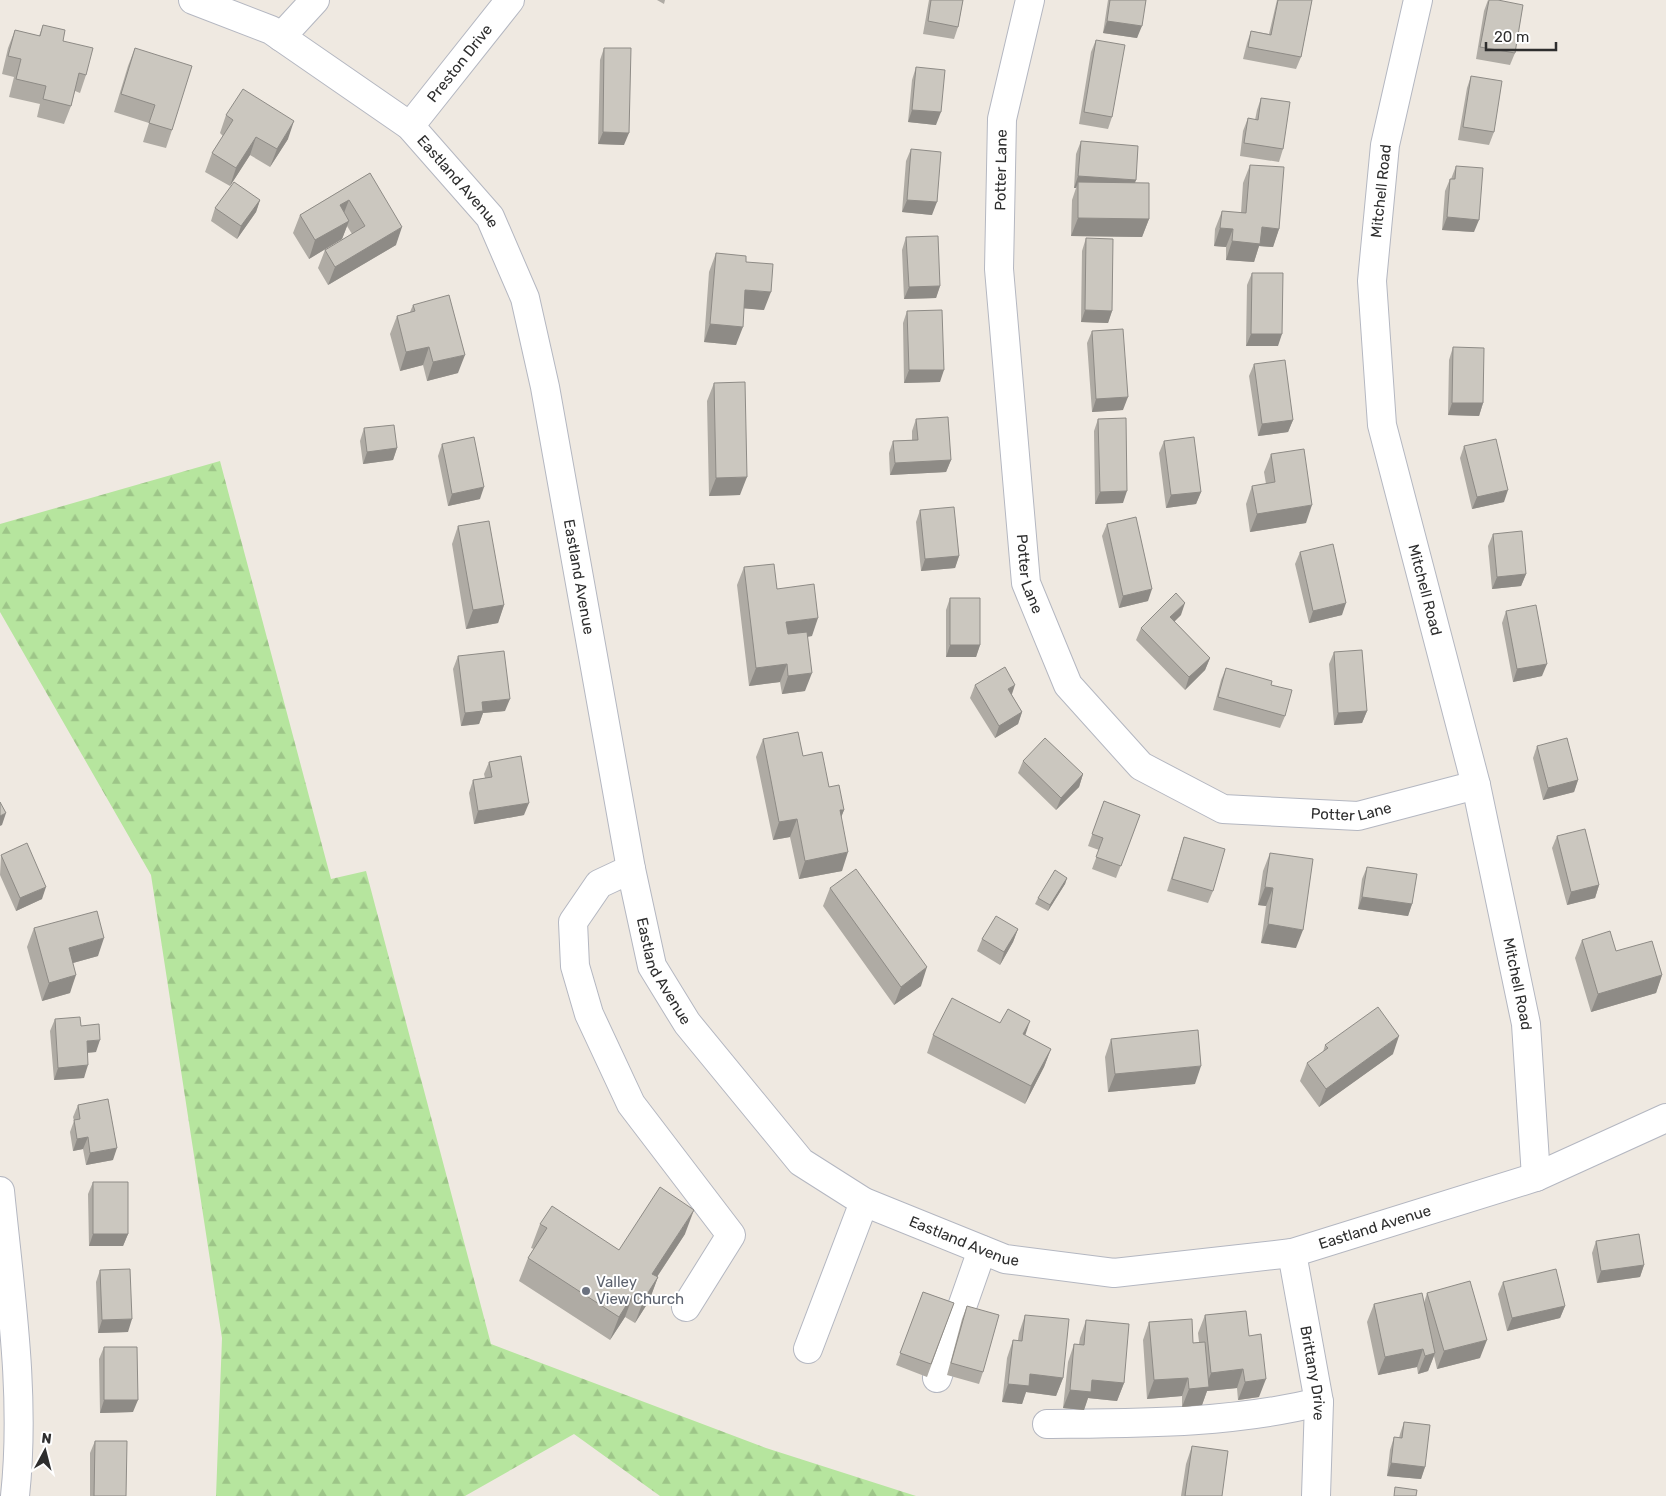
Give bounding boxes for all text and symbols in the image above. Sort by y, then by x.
scale bar [1486,20,1556,52]
street label: Preston Drive [423,21,496,106]
text: 20 m [1494,28,1529,46]
street label: Potter Lane [991,129,1011,211]
street label: Eastland Avenue [413,131,503,230]
street label: Mitchell Road [1367,143,1395,239]
street label: Eastland Avenue [560,518,598,636]
street label: Potter Lane [1013,533,1047,616]
street label: Mitchell Road [1404,542,1446,637]
street label: Potter Lane [1310,799,1393,825]
street label: Eastland Avenue [633,916,695,1028]
street label: Mitchell Road [1499,936,1535,1031]
street label: Eastland Avenue [1316,1201,1433,1253]
street label: Eastland Avenue [906,1212,1020,1270]
place label: Valley View Church [596,1273,684,1308]
marker: Valley View Church [580,1285,592,1297]
street label: Brittany Drive [1296,1324,1328,1421]
north arrow [20,1426,70,1476]
text: N [40,1430,53,1448]

